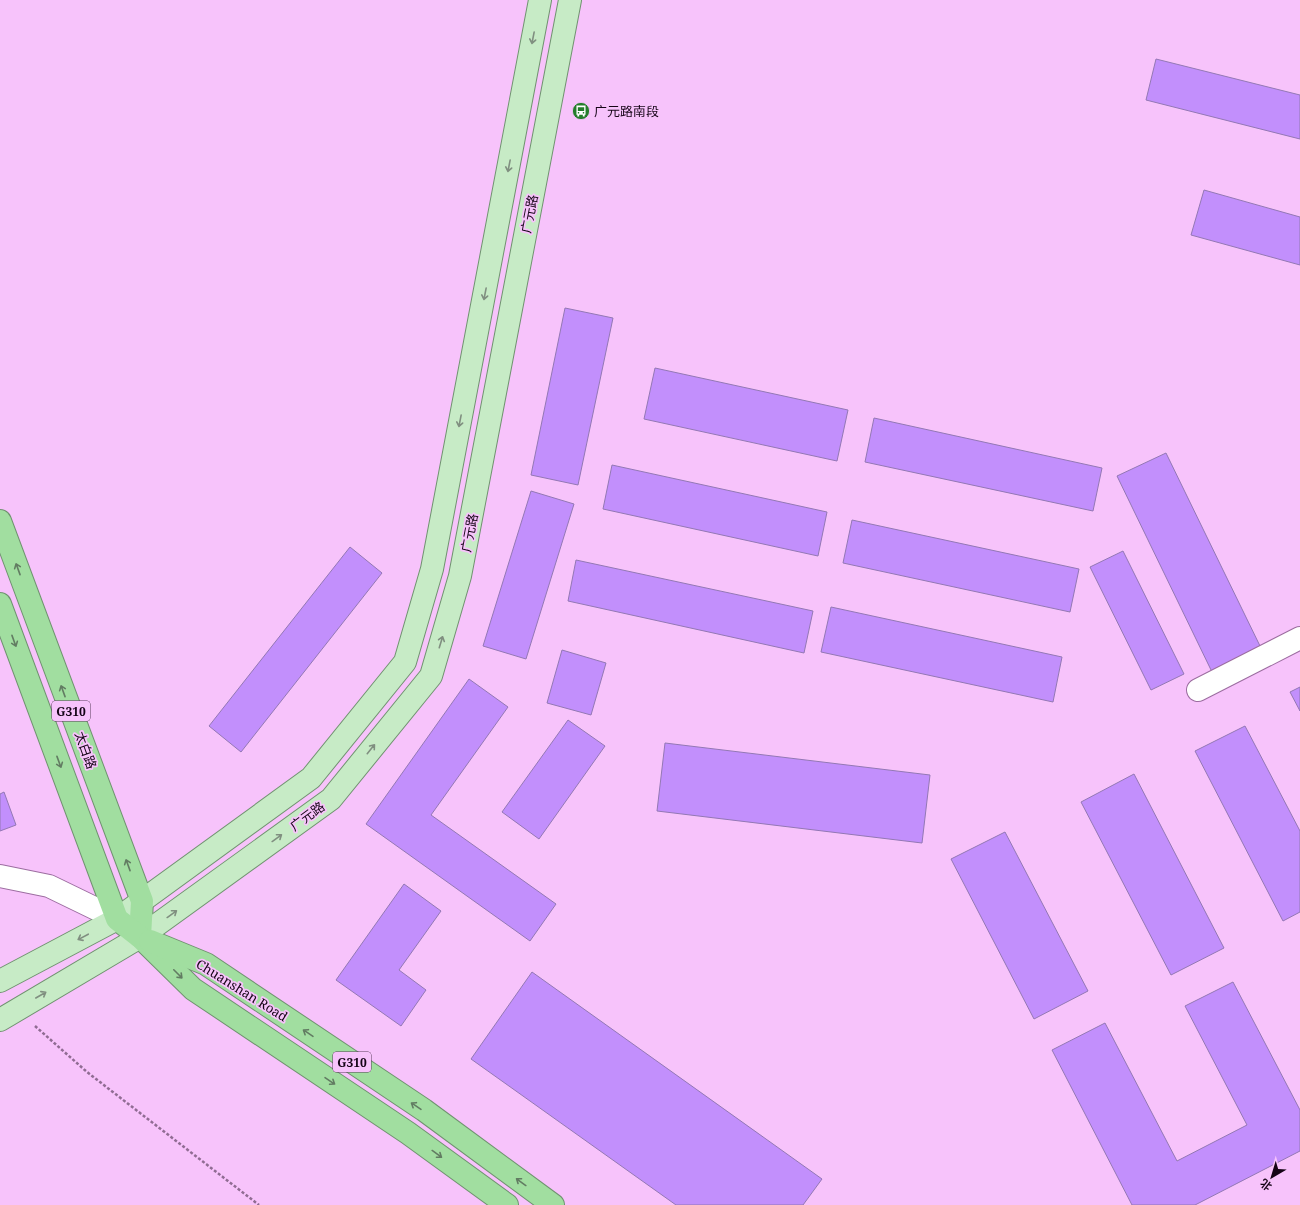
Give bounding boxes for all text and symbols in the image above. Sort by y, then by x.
one-way arrow [529,31,537,44]
bus stop icon: 广元路南段 [571,101,591,121]
place label: 广元路南段 [594,102,659,120]
one-way arrow [504,159,512,172]
street label: 广元路 [516,193,542,235]
one-way arrow [480,287,488,300]
one-way arrow [456,415,464,428]
street label: 广元路 [456,512,482,554]
one-way arrow [13,563,21,575]
one-way arrow [10,634,18,646]
one-way arrow [438,636,445,649]
one-way arrow [59,685,67,697]
road number: G310 [52,701,90,721]
street label: 太白路 [71,729,101,771]
one-way arrow [367,744,376,755]
one-way arrow [55,756,63,768]
street label: 广元路 [286,797,328,835]
one-way arrow [272,834,283,842]
one-way arrow [124,859,132,871]
one-way arrow [166,910,177,918]
one-way arrow [77,934,89,942]
street label: Chuanshan Road [193,955,291,1025]
one-way arrow [173,969,183,979]
one-way arrow [35,991,46,999]
one-way arrow [303,1029,314,1037]
road number: G310 [333,1052,371,1072]
one-way arrow [324,1077,335,1085]
one-way arrow [411,1102,422,1110]
one-way arrow [432,1150,443,1158]
north arrow [1252,1157,1292,1197]
text: 北 [1257,1176,1274,1195]
one-way arrow [516,1178,527,1186]

